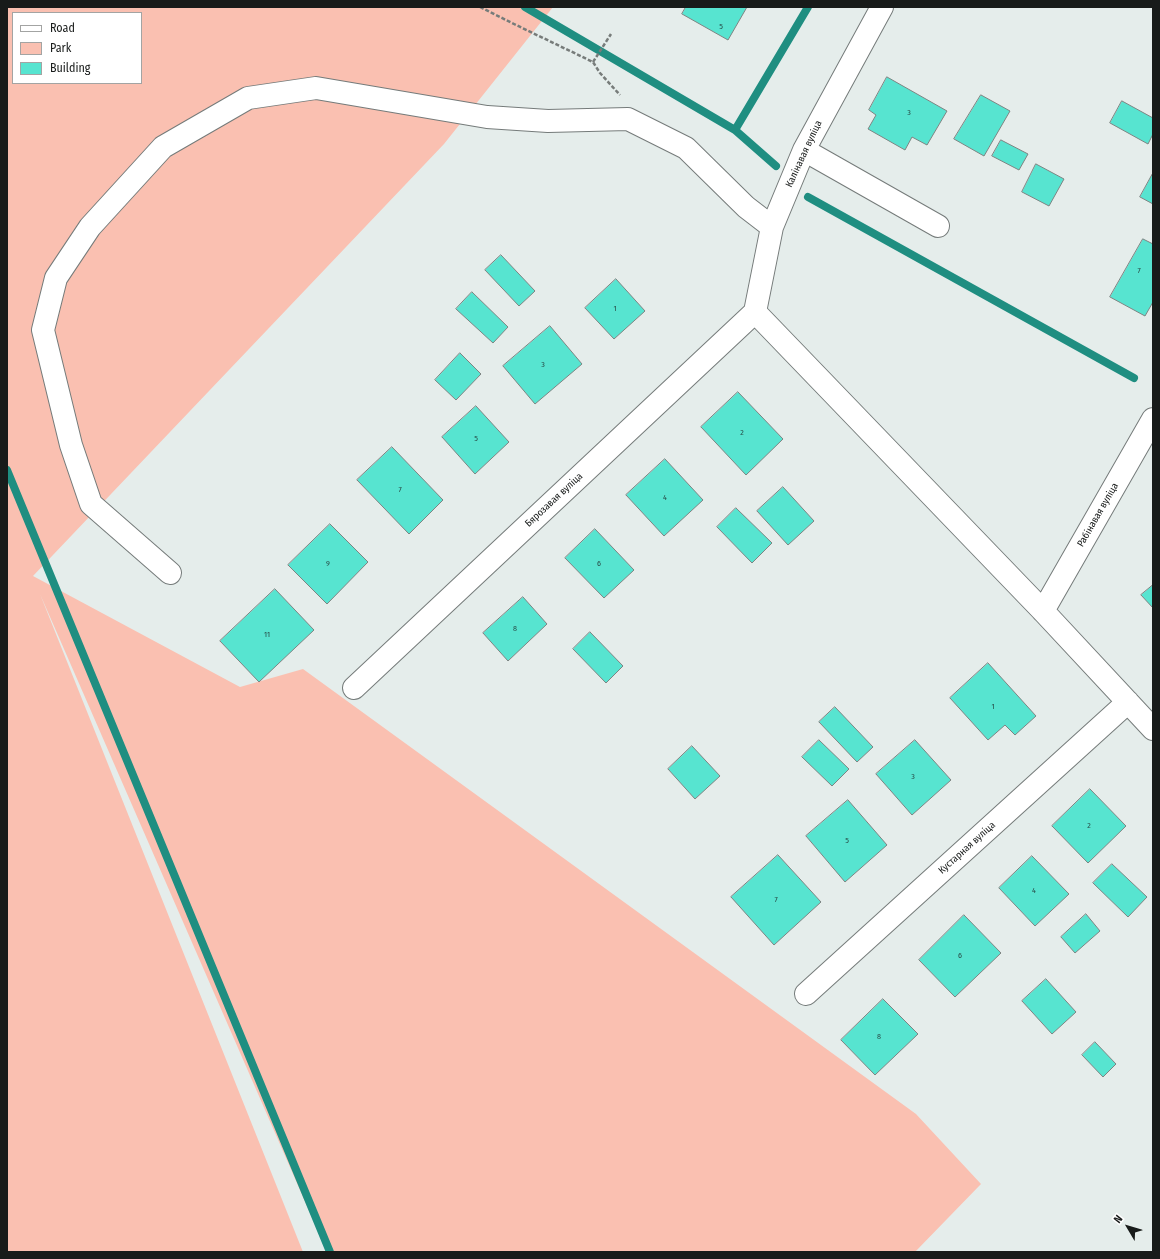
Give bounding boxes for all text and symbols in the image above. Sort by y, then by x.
legend [12,12,142,84]
text: Road [50,21,75,35]
house number: 5 [719,22,723,32]
text: Park [50,41,71,55]
text: Building [50,61,90,75]
house number: 3 [907,108,911,118]
street label: Калінавая вуліца [783,119,825,189]
house number: 7 [1137,266,1141,276]
house number: 1 [613,304,617,314]
house number: 3 [541,360,545,370]
house number: 2 [740,428,744,438]
house number: 5 [474,434,478,444]
street label: Бярозавая вуліца [523,470,585,530]
street label: Рабінавая вуліца [1075,481,1121,549]
house number: 7 [398,485,402,495]
house number: 4 [663,493,667,503]
house number: 9 [326,559,330,569]
house number: 6 [597,559,601,569]
house number: 8 [513,624,517,634]
house number: 11 [264,630,270,640]
house number: 1 [991,702,995,712]
house number: 3 [911,772,915,782]
street label: Кустарная вуліца [936,819,998,877]
house number: 2 [1087,821,1091,831]
house number: 5 [845,836,849,846]
house number: 4 [1032,886,1036,896]
house number: 7 [774,895,778,905]
house number: 6 [958,951,962,961]
house number: 8 [877,1032,881,1042]
north arrow [1108,1207,1148,1247]
text: N [1111,1213,1125,1226]

